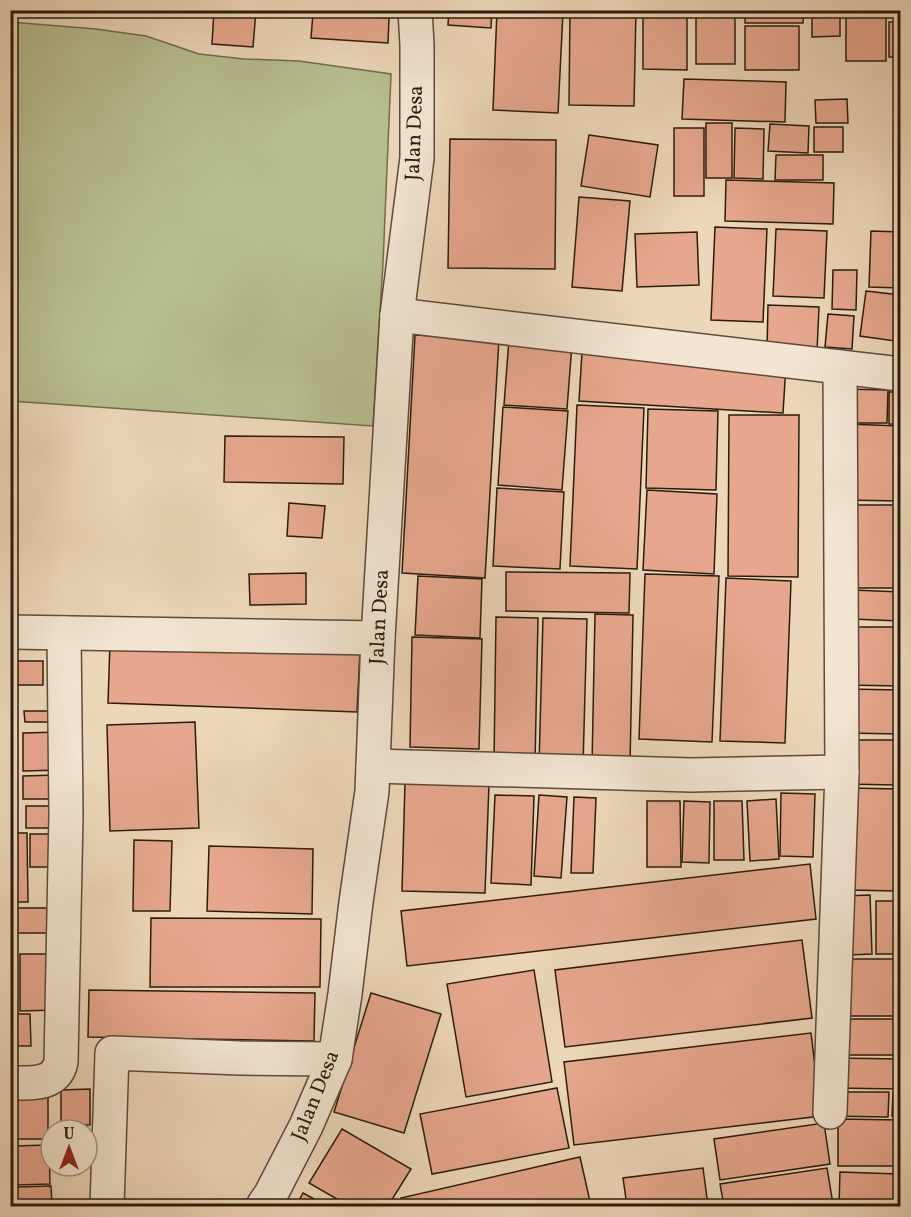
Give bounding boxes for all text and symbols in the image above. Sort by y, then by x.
street label: Jalan Desa [399,85,431,181]
street label: Jalan Desa [363,569,397,665]
street label: Jalan Desa [285,1046,347,1146]
north arrow [39,1118,99,1178]
text: U [64,1124,75,1146]

